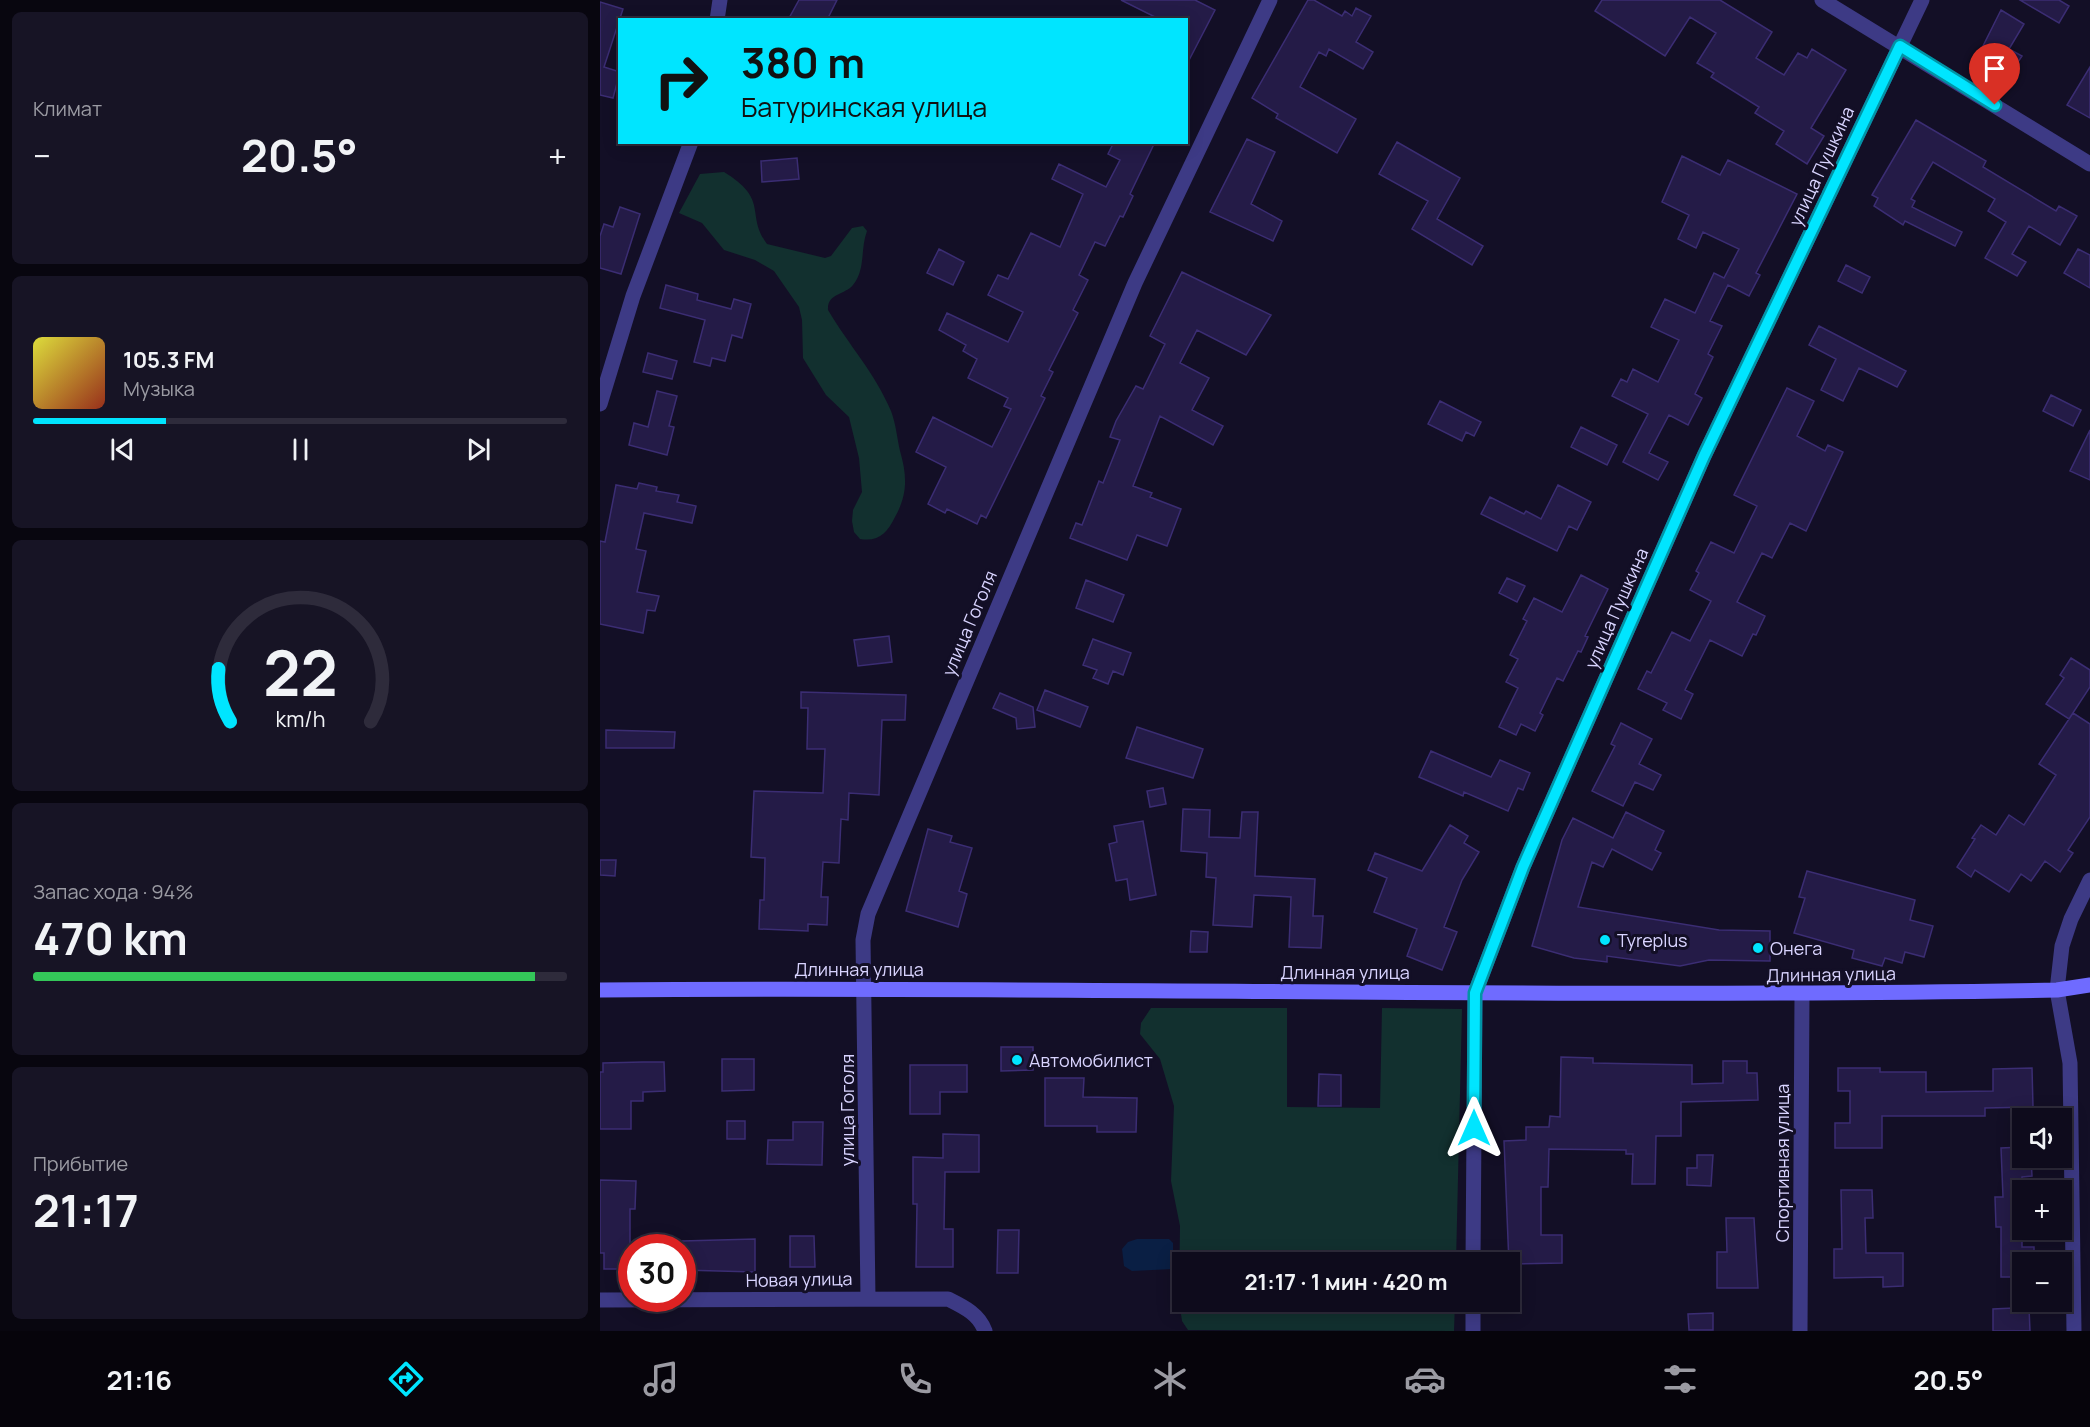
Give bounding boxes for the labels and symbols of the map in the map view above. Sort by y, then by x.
pin [1969,43,2020,105]
street label: улица Пушкина [1783,102,1859,230]
street label: улица Пушкина [1579,544,1653,672]
street label: улица Гоголя [936,567,1002,679]
place label: Tyreplus [1617,928,1688,952]
marker: Tyreplus [1598,933,1612,947]
place label: Онега [1770,936,1822,960]
marker: Онега [1751,941,1765,955]
street label: Длинная улица [794,957,924,981]
street label: Длинная улица [1280,960,1410,984]
street label: Длинная улица [1766,961,1896,987]
place label: Автомобилист [1029,1048,1153,1072]
marker: Автомобилист [1010,1053,1024,1067]
street label: улица Гоголя [835,1054,859,1166]
street label: Спортивная улица [1770,1084,1794,1242]
position arrow [1442,1096,1506,1160]
speed limit sign: 30 [618,1234,696,1312]
street label: Новая улица [745,1266,853,1292]

